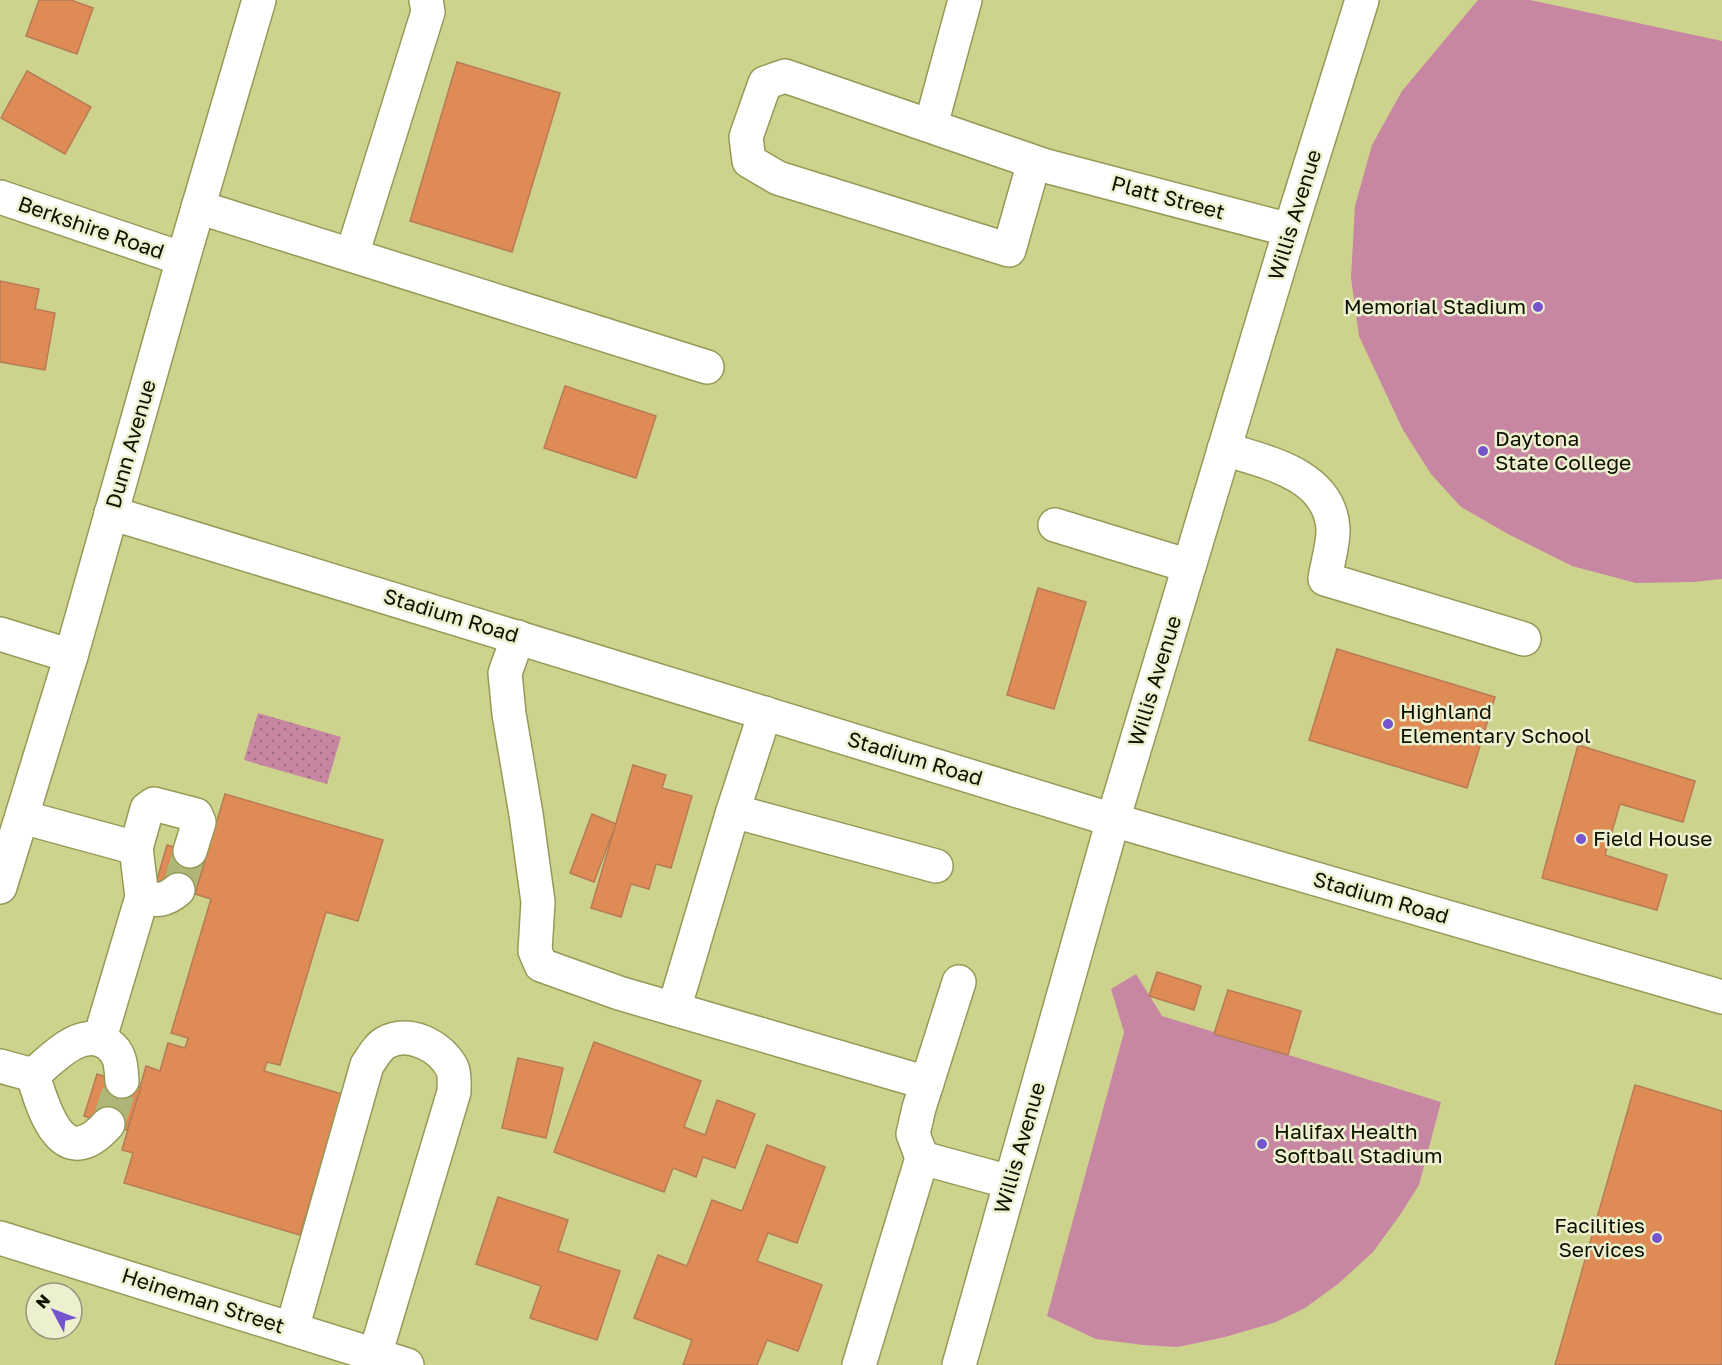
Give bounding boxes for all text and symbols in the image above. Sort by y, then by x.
street label: Willis Avenue [1262,146,1326,283]
street label: Platt Street [1109,169,1228,225]
street label: Berkshire Road [15,190,168,264]
place label: Memorial Stadium [1344,293,1526,319]
marker: Memorial Stadium [1531,300,1545,314]
street label: Dunn Avenue [99,376,161,511]
place label: Daytona State College [1495,425,1631,475]
marker: Daytona State College [1476,444,1490,458]
street label: Stadium Road [381,582,522,648]
street label: Willis Avenue [1122,612,1186,749]
place label: Highland Elementary School [1400,698,1591,748]
marker: Highland Elementary School [1381,717,1395,731]
street label: Stadium Road [845,725,986,791]
place label: Field House [1593,825,1713,851]
marker: Field House [1574,832,1588,846]
street label: Stadium Road [1310,865,1452,929]
street label: Willis Avenue [988,1079,1050,1216]
place label: Halifax Health Softball Stadium [1274,1118,1443,1168]
marker: Halifax Health Softball Stadium [1255,1137,1269,1151]
place label: Facilities Services [1554,1212,1645,1262]
marker: Facilities Services [1650,1231,1664,1245]
street label: Heineman Street [119,1261,288,1339]
north arrow [24,1281,84,1341]
text: N [31,1290,54,1312]

